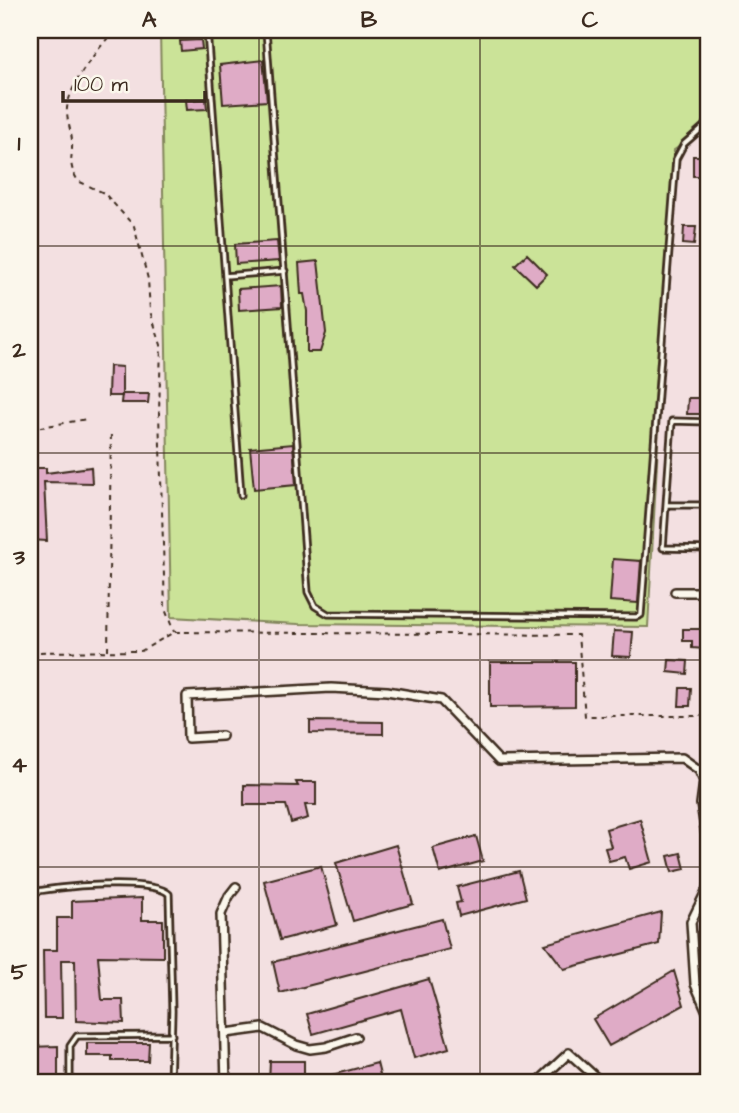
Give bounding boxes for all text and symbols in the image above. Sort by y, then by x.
text: A [142,4,157,36]
text: B [361,4,378,36]
text: C [582,4,599,36]
scale bar [63,60,205,104]
text: 100 m [74,70,129,99]
text: 1 [18,127,21,159]
text: 2 [11,334,26,366]
text: 3 [12,541,25,573]
text: 4 [11,749,27,781]
text: 5 [11,956,28,988]

